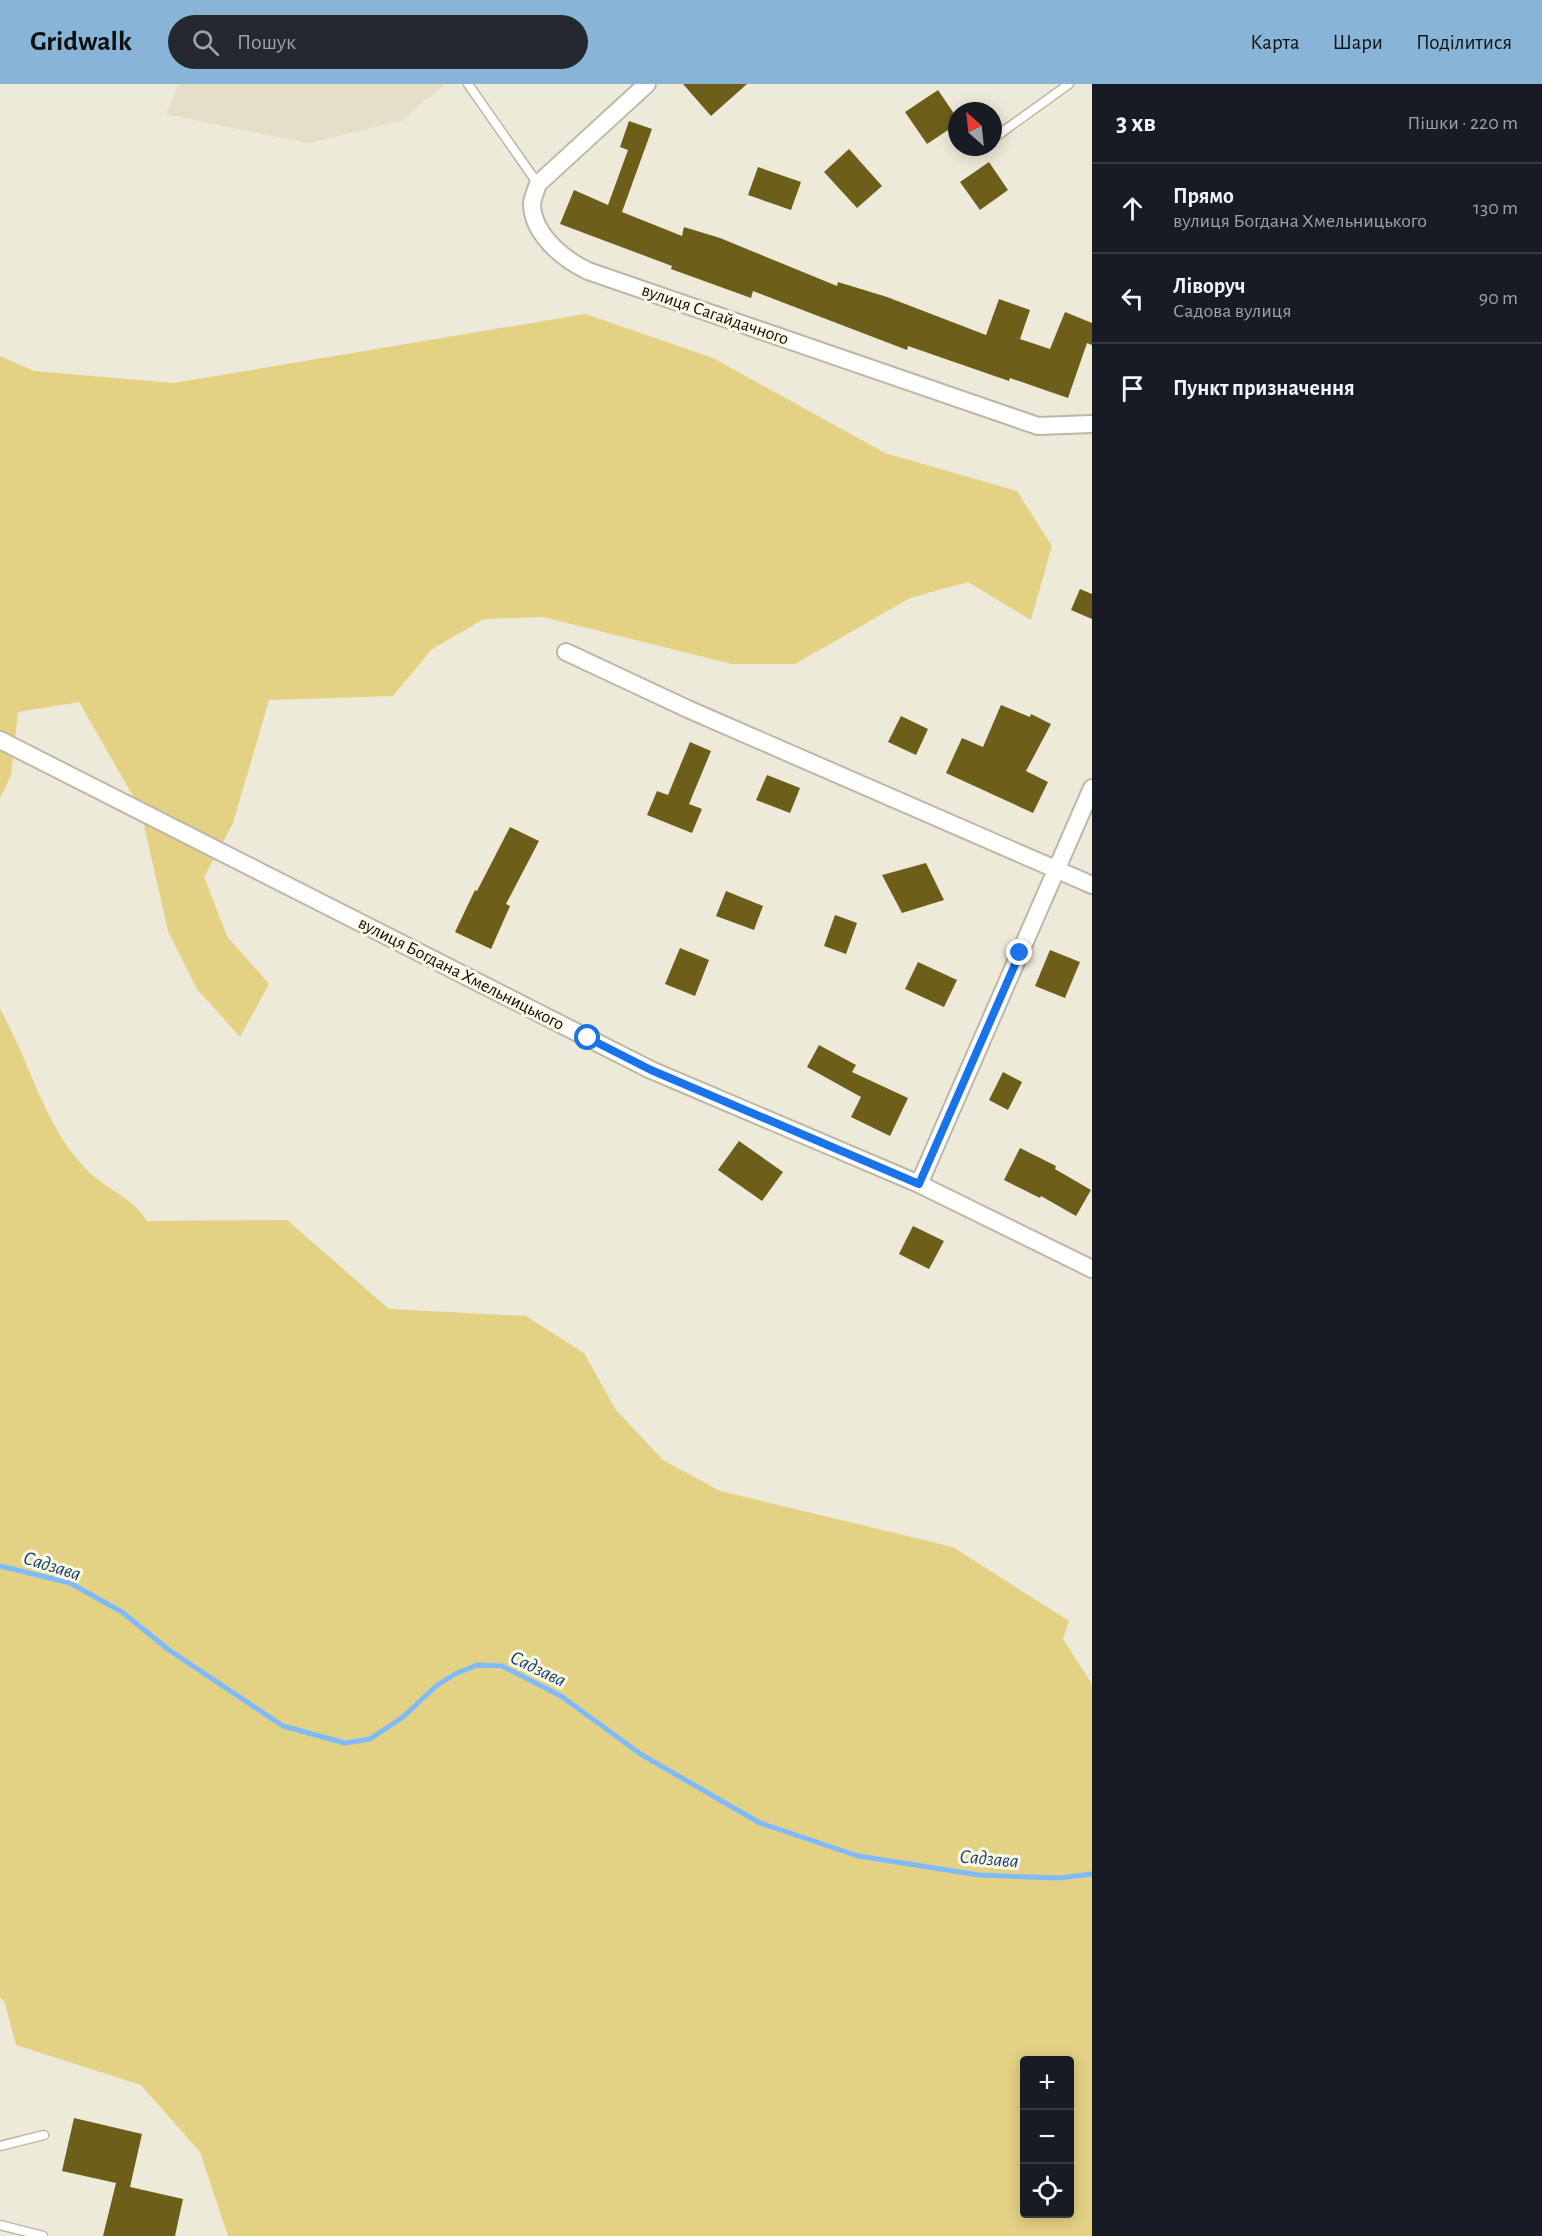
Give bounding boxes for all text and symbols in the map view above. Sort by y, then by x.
search box [168,15,588,69]
icon: search [189,26,222,59]
text: Gridwalk [30,28,132,56]
text: Пошук [237,31,296,53]
text: Карта [1250,32,1300,53]
text: Шари [1333,32,1383,53]
text: Поділитися [1416,32,1512,53]
north arrow [948,102,1002,156]
text: 3 хв [1116,110,1156,136]
text: Пішки · 220 m [1407,113,1518,133]
text: Прямо [1173,185,1234,207]
icon: ahead [1116,192,1149,225]
text: 130 m [1473,198,1518,218]
text: вулиця Богдана Хмельницького [1173,211,1427,231]
text: Ліворуч [1173,275,1246,297]
street label: вулиця Сагайдачного [639,281,791,349]
icon: left [1116,282,1149,315]
text: 90 m [1479,288,1518,308]
text: Садова вулиця [1173,301,1292,321]
icon: arrive [1116,372,1149,405]
text: Пункт призначення [1173,377,1355,399]
street label: вулиця Богдана Хмельницького [355,914,567,1034]
route end [1006,939,1032,965]
route start [574,1024,600,1050]
water label: Садзава [21,1548,83,1584]
water label: Садзава [507,1647,569,1691]
water label: Садзава [959,1846,1019,1872]
map controls [1020,2056,1074,2218]
button: + [1020,2056,1074,2110]
button: − [1020,2110,1074,2164]
button: locate [1020,2164,1074,2218]

